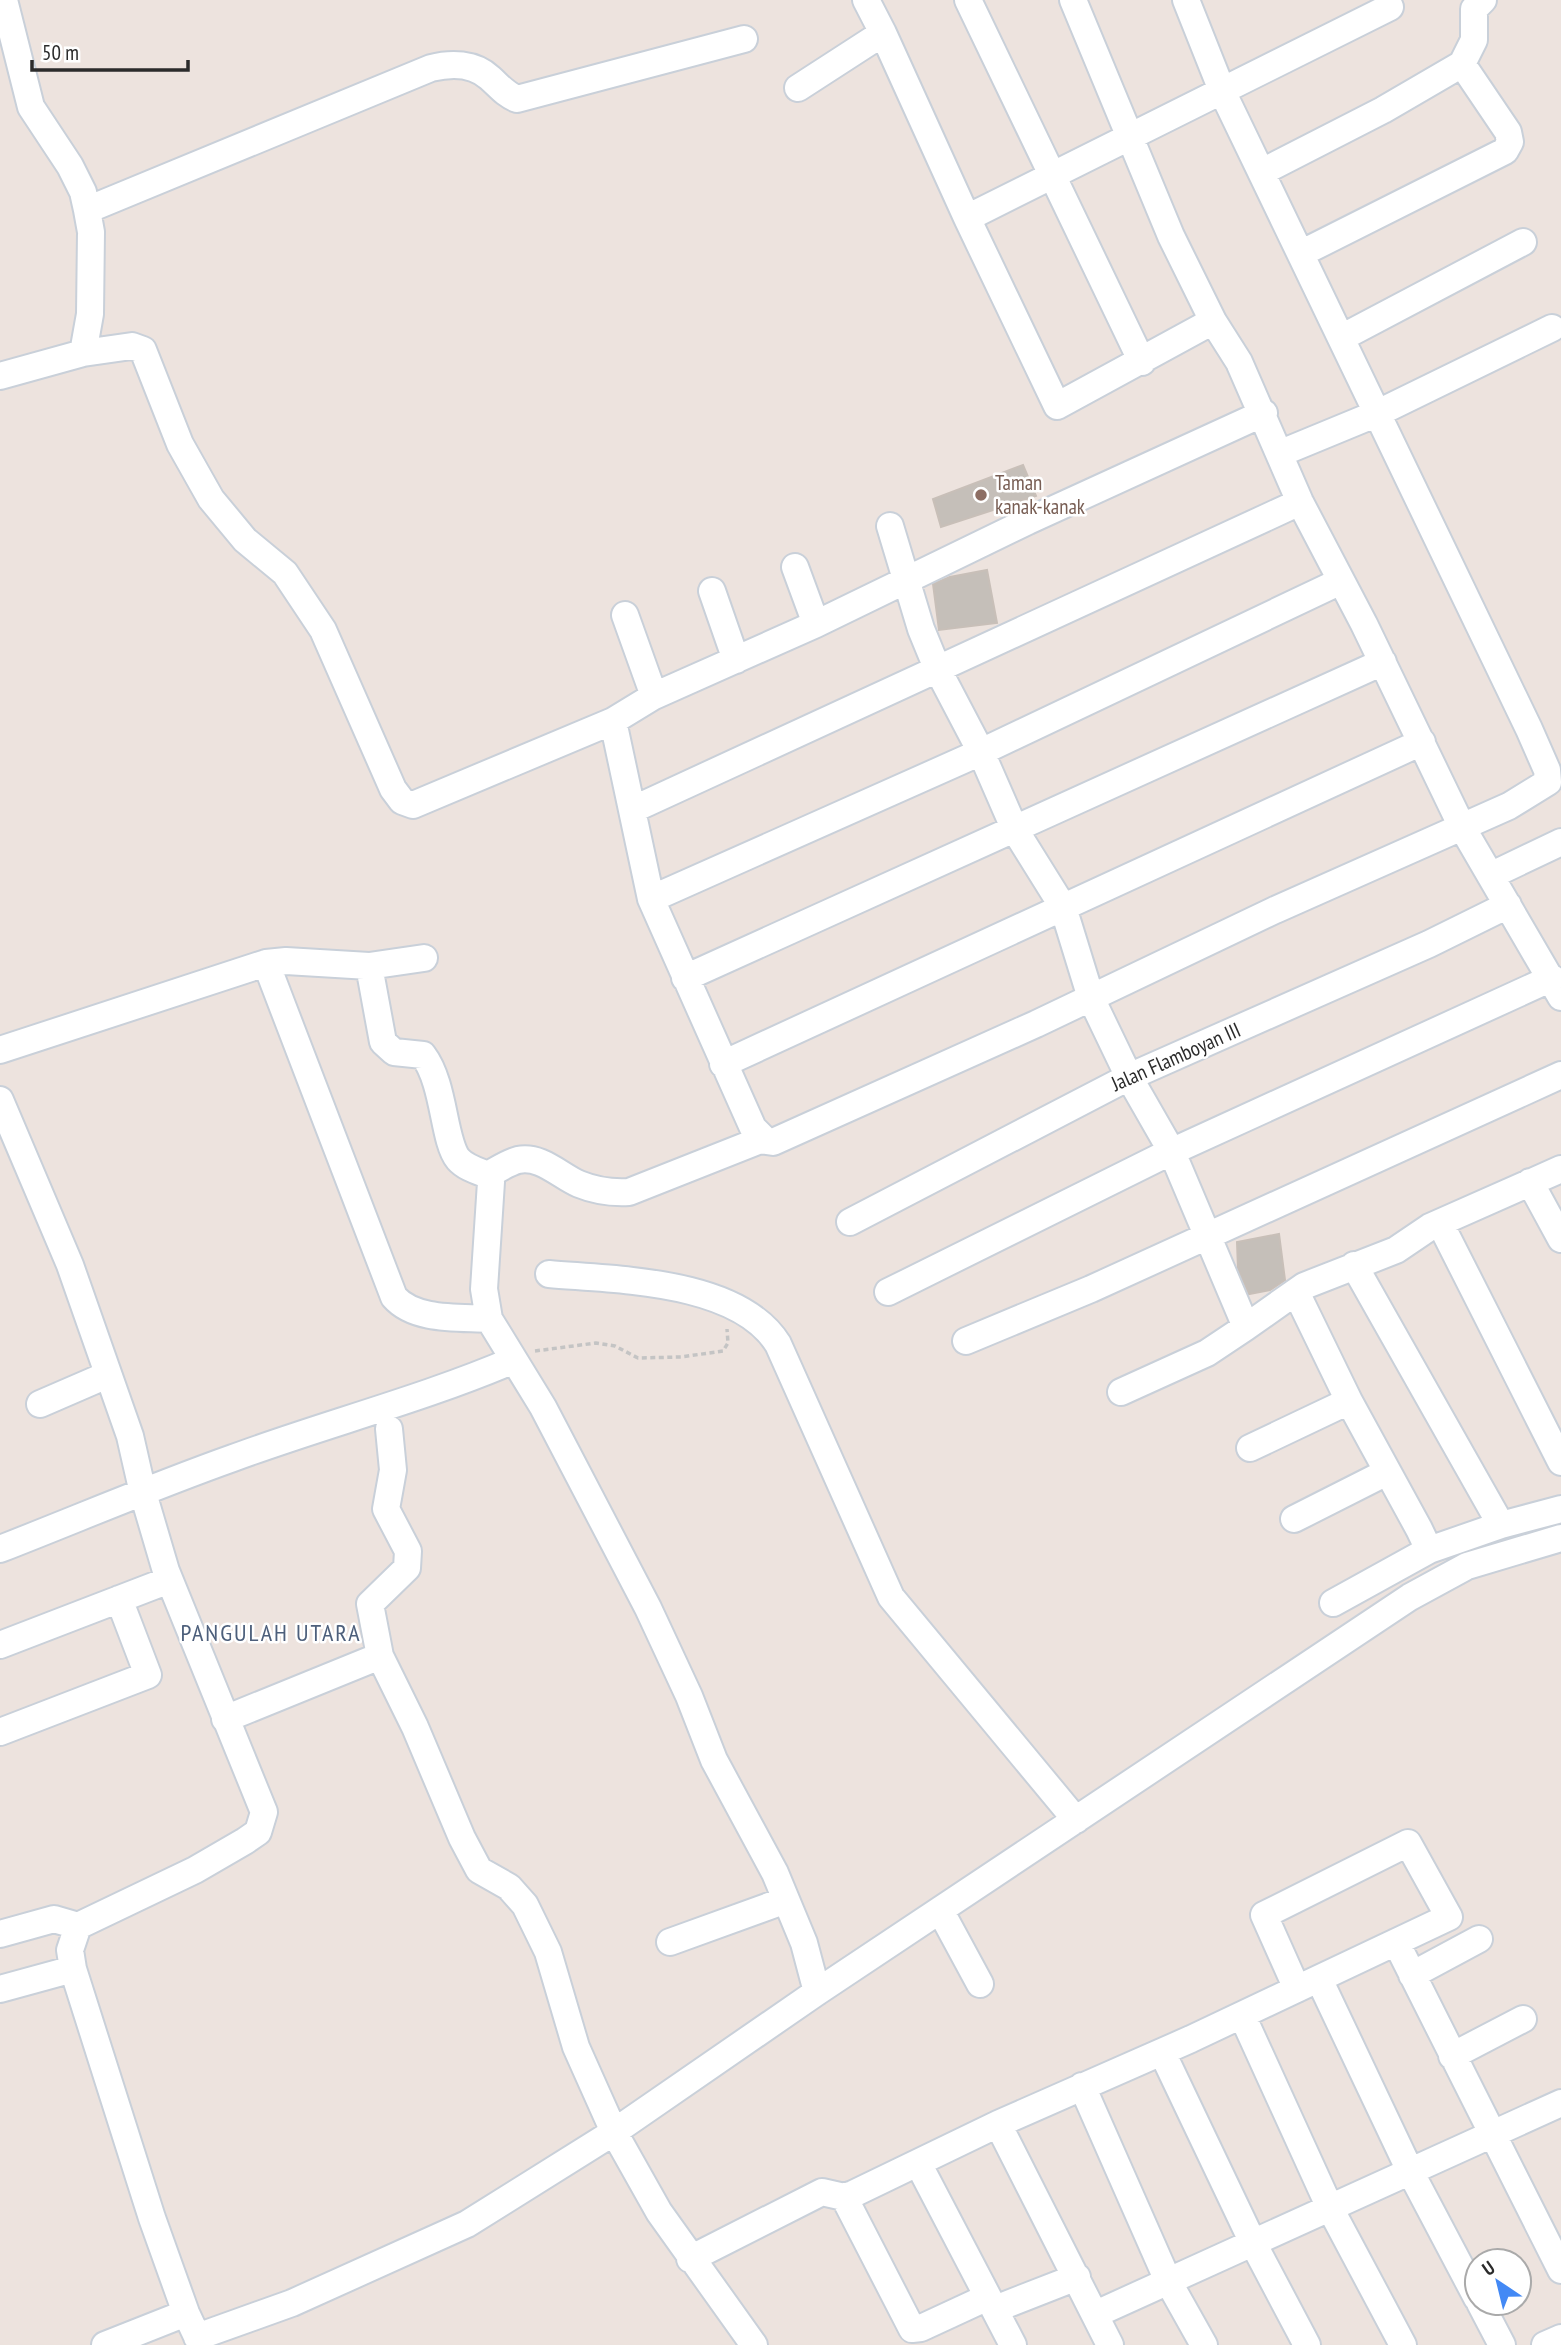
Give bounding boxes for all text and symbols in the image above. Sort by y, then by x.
scale bar [32,28,187,72]
text: 50 m [42,39,79,66]
place label: Taman kanak-kanak [995,469,1085,520]
marker: Taman kanak-kanak [973,487,989,503]
street label: Jalan Flamboyan III [1106,1016,1245,1097]
district label: PANGULAH UTARA [180,1617,362,1648]
north arrow [1463,2247,1533,2317]
text: U [1477,2255,1499,2281]

